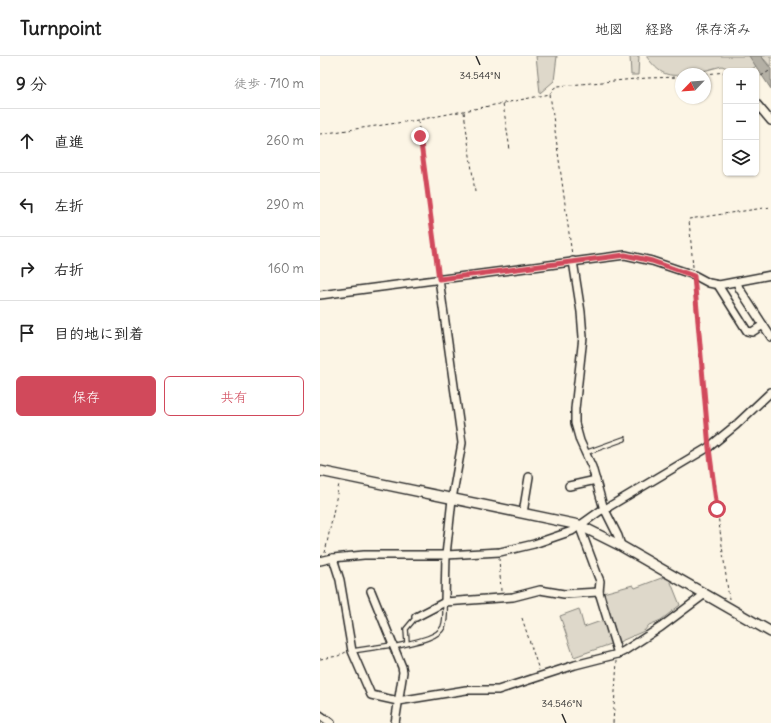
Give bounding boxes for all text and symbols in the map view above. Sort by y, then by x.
text: Turnpoint [20,16,101,40]
text: 地図 [595,20,623,38]
text: 経路 [645,20,673,38]
text: 保存済み [695,20,751,38]
north arrow [675,68,711,104]
map controls [723,68,759,176]
button: + [723,68,759,104]
text: 34.544°N [459,69,501,82]
text: 9 分 [16,73,47,95]
text: 徒歩 · 710 m [234,75,304,92]
button: − [723,104,759,140]
route end [411,127,429,145]
icon: ahead [16,130,38,152]
text: 直進 [54,132,84,151]
text: 260 m [266,132,304,149]
button: layers [723,140,759,176]
icon: left [16,194,38,216]
text: 左折 [54,196,84,215]
text: 290 m [266,196,304,213]
icon: right [16,258,38,280]
text: 右折 [54,260,84,279]
text: 160 m [268,260,304,277]
icon: arrive [16,322,38,344]
text: 目的地に到着 [54,324,144,343]
button: 保存 [16,376,156,416]
button: 共有 [164,376,304,416]
route start [708,500,726,518]
text: 34.546°N [541,697,583,710]

